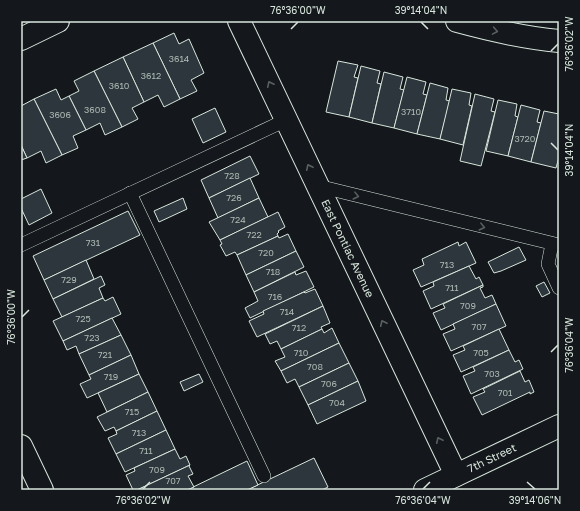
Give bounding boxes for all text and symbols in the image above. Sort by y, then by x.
text: 76°36'00"W [270,4,326,16]
text: 39°14'04"N [395,4,447,16]
text: 76°36'02"W [563,16,575,72]
one-way arrow [492,26,498,35]
house number: 3614 [169,53,190,64]
house number: 3612 [141,70,161,81]
house number: 3610 [109,80,130,91]
one-way arrow [267,81,275,89]
house number: 3608 [84,104,106,115]
house number: 3710 [401,106,421,117]
house number: 3606 [49,109,71,120]
text: 39°14'04"N [563,124,575,176]
house number: 3720 [515,133,536,144]
one-way arrow [306,164,314,172]
house number: 728 [224,170,240,181]
one-way arrow [353,191,359,199]
house number: 726 [226,192,242,203]
street label: East Pontiac Avenue [319,197,377,299]
house number: 724 [230,214,246,225]
one-way arrow [479,222,485,230]
house number: 722 [246,229,262,240]
house number: 731 [86,237,101,248]
house number: 720 [258,247,274,258]
house number: 713 [440,259,454,270]
house number: 718 [266,266,280,277]
house number: 729 [61,274,77,285]
house number: 711 [445,282,459,293]
text: 76°36'00"W [5,289,17,345]
house number: 716 [268,291,282,302]
house number: 709 [460,300,476,311]
house number: 714 [280,306,295,317]
house number: 725 [75,313,91,324]
text: 76°36'04"W [563,317,575,373]
one-way arrow [380,319,388,327]
house number: 707 [471,321,487,332]
house number: 712 [292,322,306,333]
house number: 723 [84,332,100,343]
house number: 710 [294,347,309,358]
house number: 705 [473,347,489,358]
house number: 721 [98,349,113,360]
house number: 708 [307,361,323,372]
house number: 703 [484,368,500,379]
house number: 719 [104,371,118,382]
house number: 706 [321,378,337,389]
house number: 701 [498,387,513,398]
house number: 704 [329,397,345,408]
house number: 715 [125,406,139,417]
house number: 713 [132,427,146,438]
one-way arrow [436,437,444,444]
street label: 7th Street [465,441,518,475]
house number: 711 [139,445,153,456]
house number: 709 [149,464,165,475]
house number: 707 [165,475,181,486]
text: 76°36'02"W [115,494,171,506]
text: 76°36'04"W [395,494,451,506]
text: 39°14'06"N [509,494,561,506]

